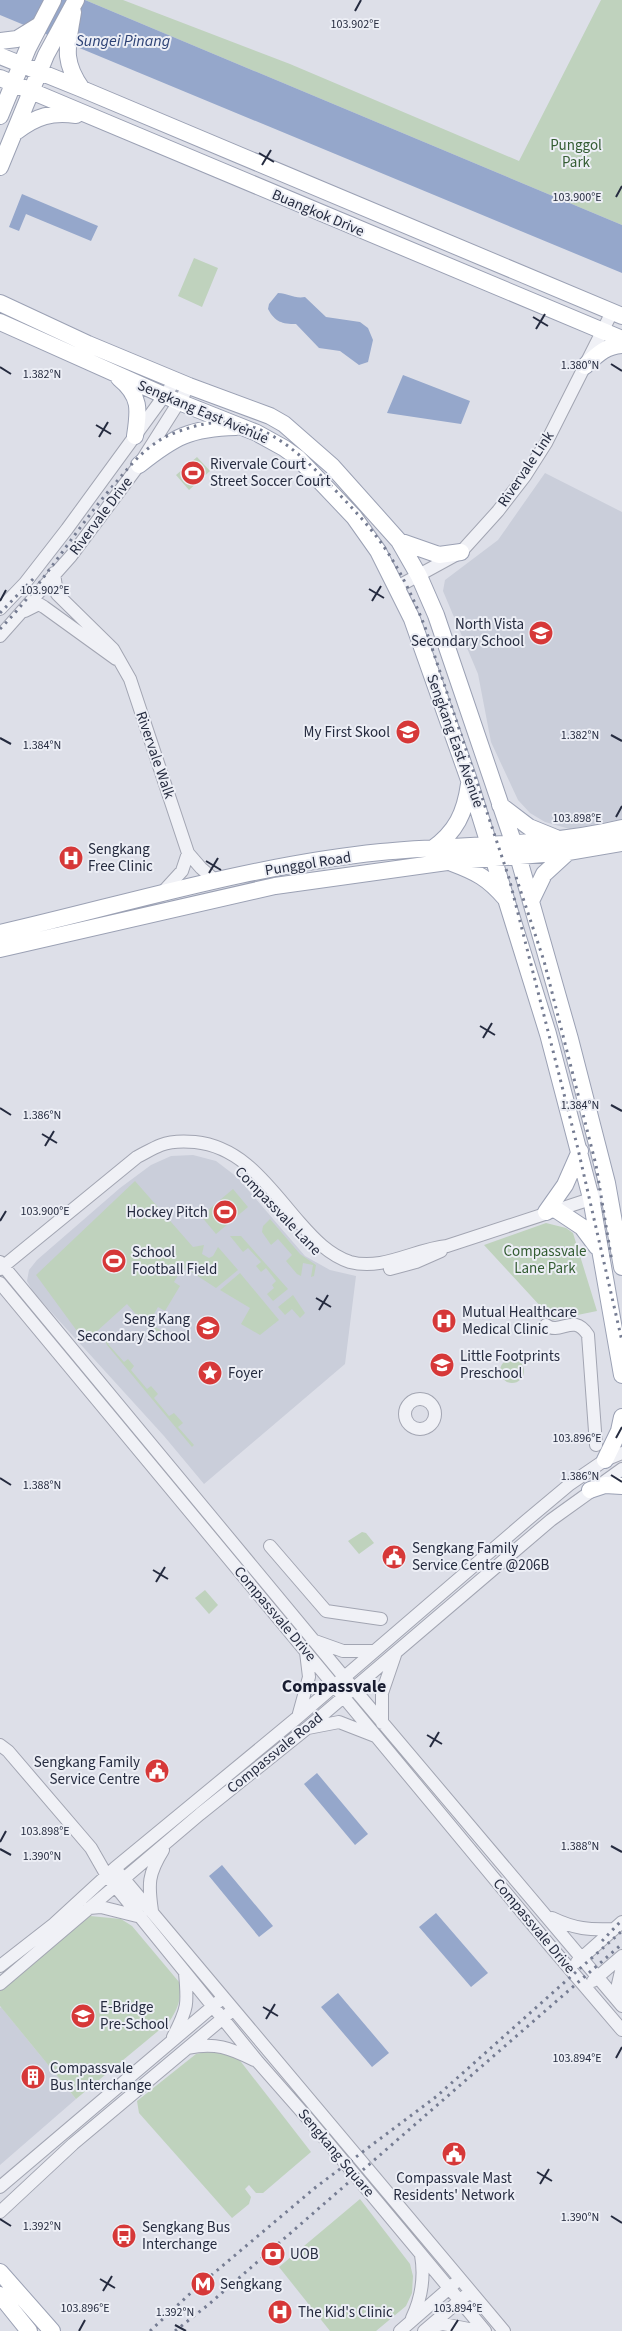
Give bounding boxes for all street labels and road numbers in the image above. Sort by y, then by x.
street label: Buangkok Drive [269,184,367,242]
street label: Sengkang East Avenue [134,375,272,449]
street label: Rivervale Link [493,426,559,511]
street label: Rivervale Drive [65,472,137,560]
street label: Sengkang East Avenue [421,671,489,811]
street label: Rivervale Walk [130,709,180,802]
street label: Punggol Road [263,847,353,881]
street label: Compassvale Lane [230,1162,326,1260]
street label: Compassvale Drive [229,1562,321,1666]
street label: Compassvale Road [222,1708,328,1798]
street label: Compassvale Drive [488,1874,580,1978]
street label: Sengkang Square [293,2104,379,2202]

